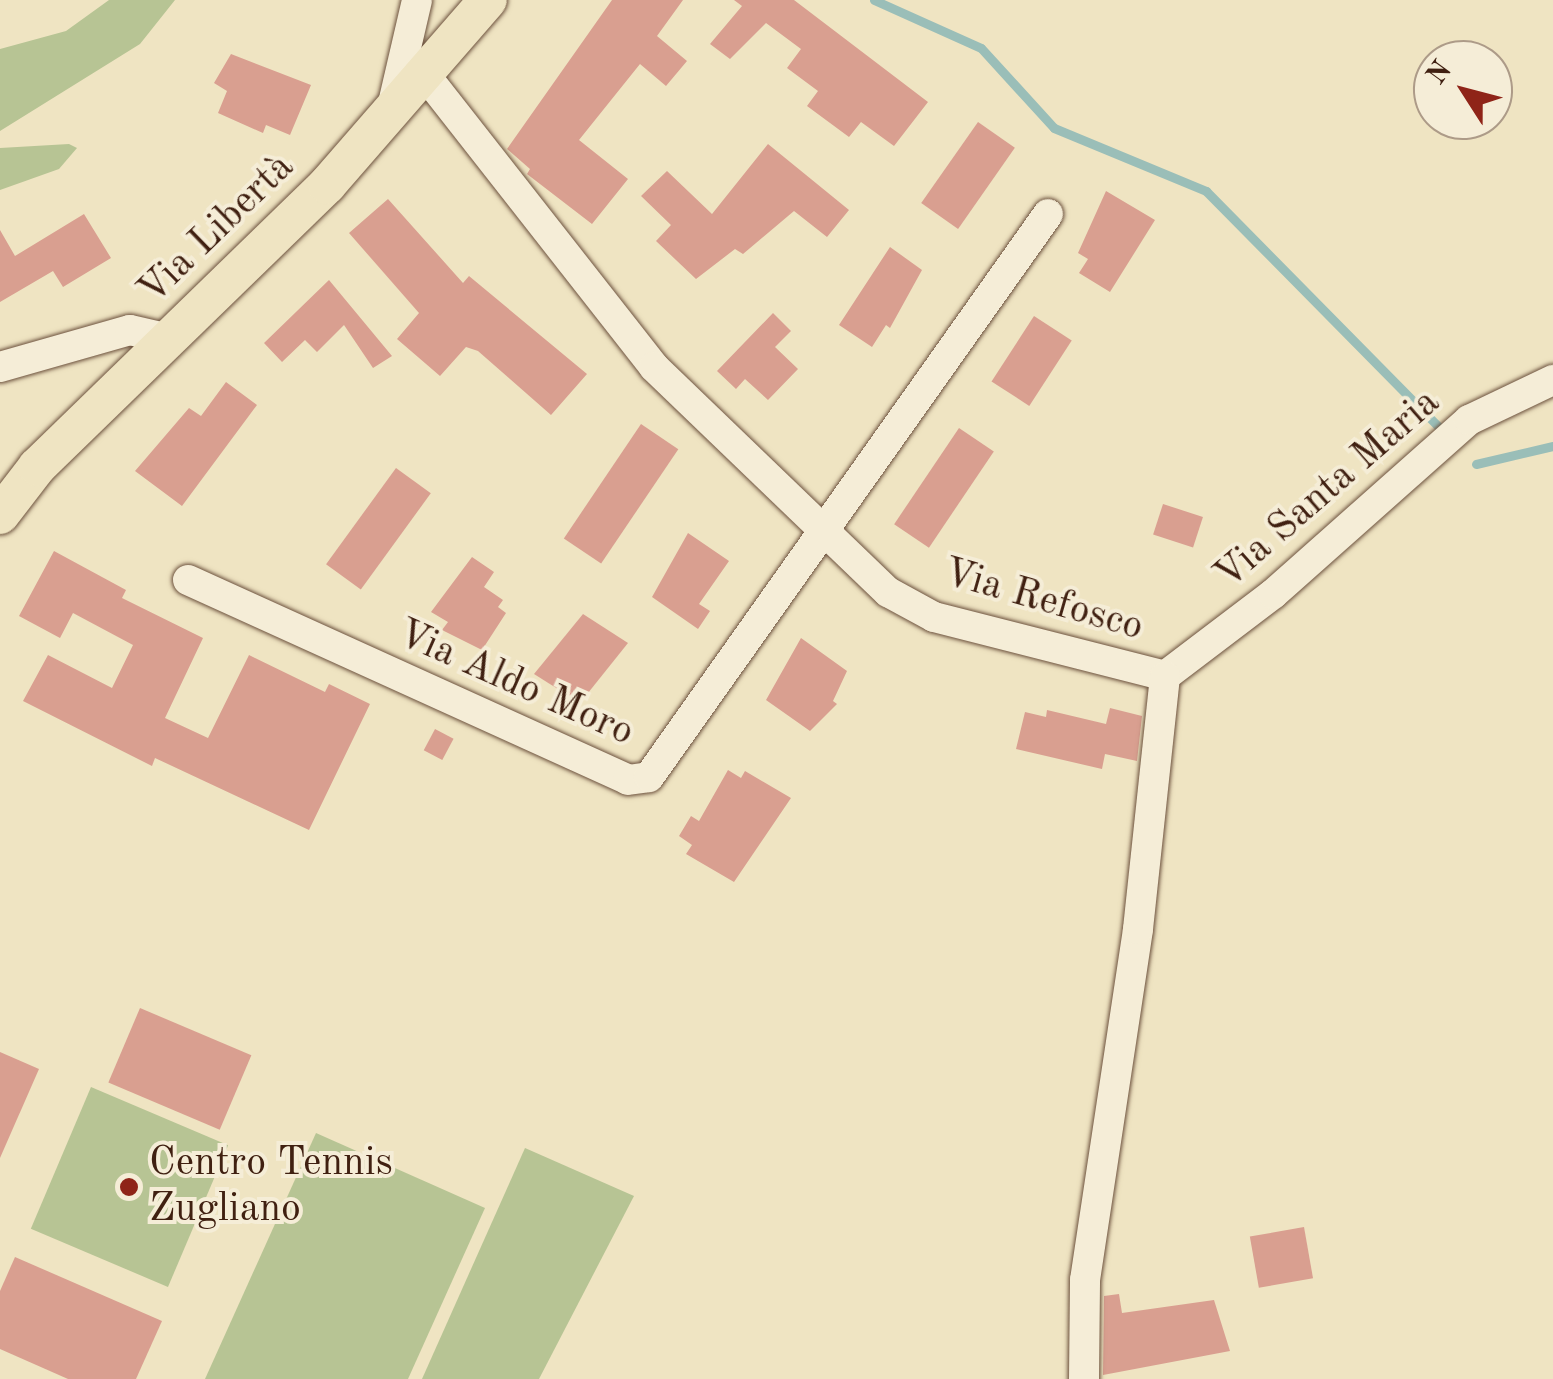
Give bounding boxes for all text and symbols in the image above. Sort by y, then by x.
north arrow [1413,40,1513,140]
text: N [1423,57,1458,90]
street label: Via Libertà [129,144,305,316]
street label: Via Santa Maria [1206,379,1450,601]
street label: Via Refosco [938,550,1148,652]
street label: Via Aldo Moro [389,610,641,758]
place label: Centro Tennis Zugliano [149,1140,393,1234]
marker: Centro Tennis Zugliano [118,1176,140,1198]

